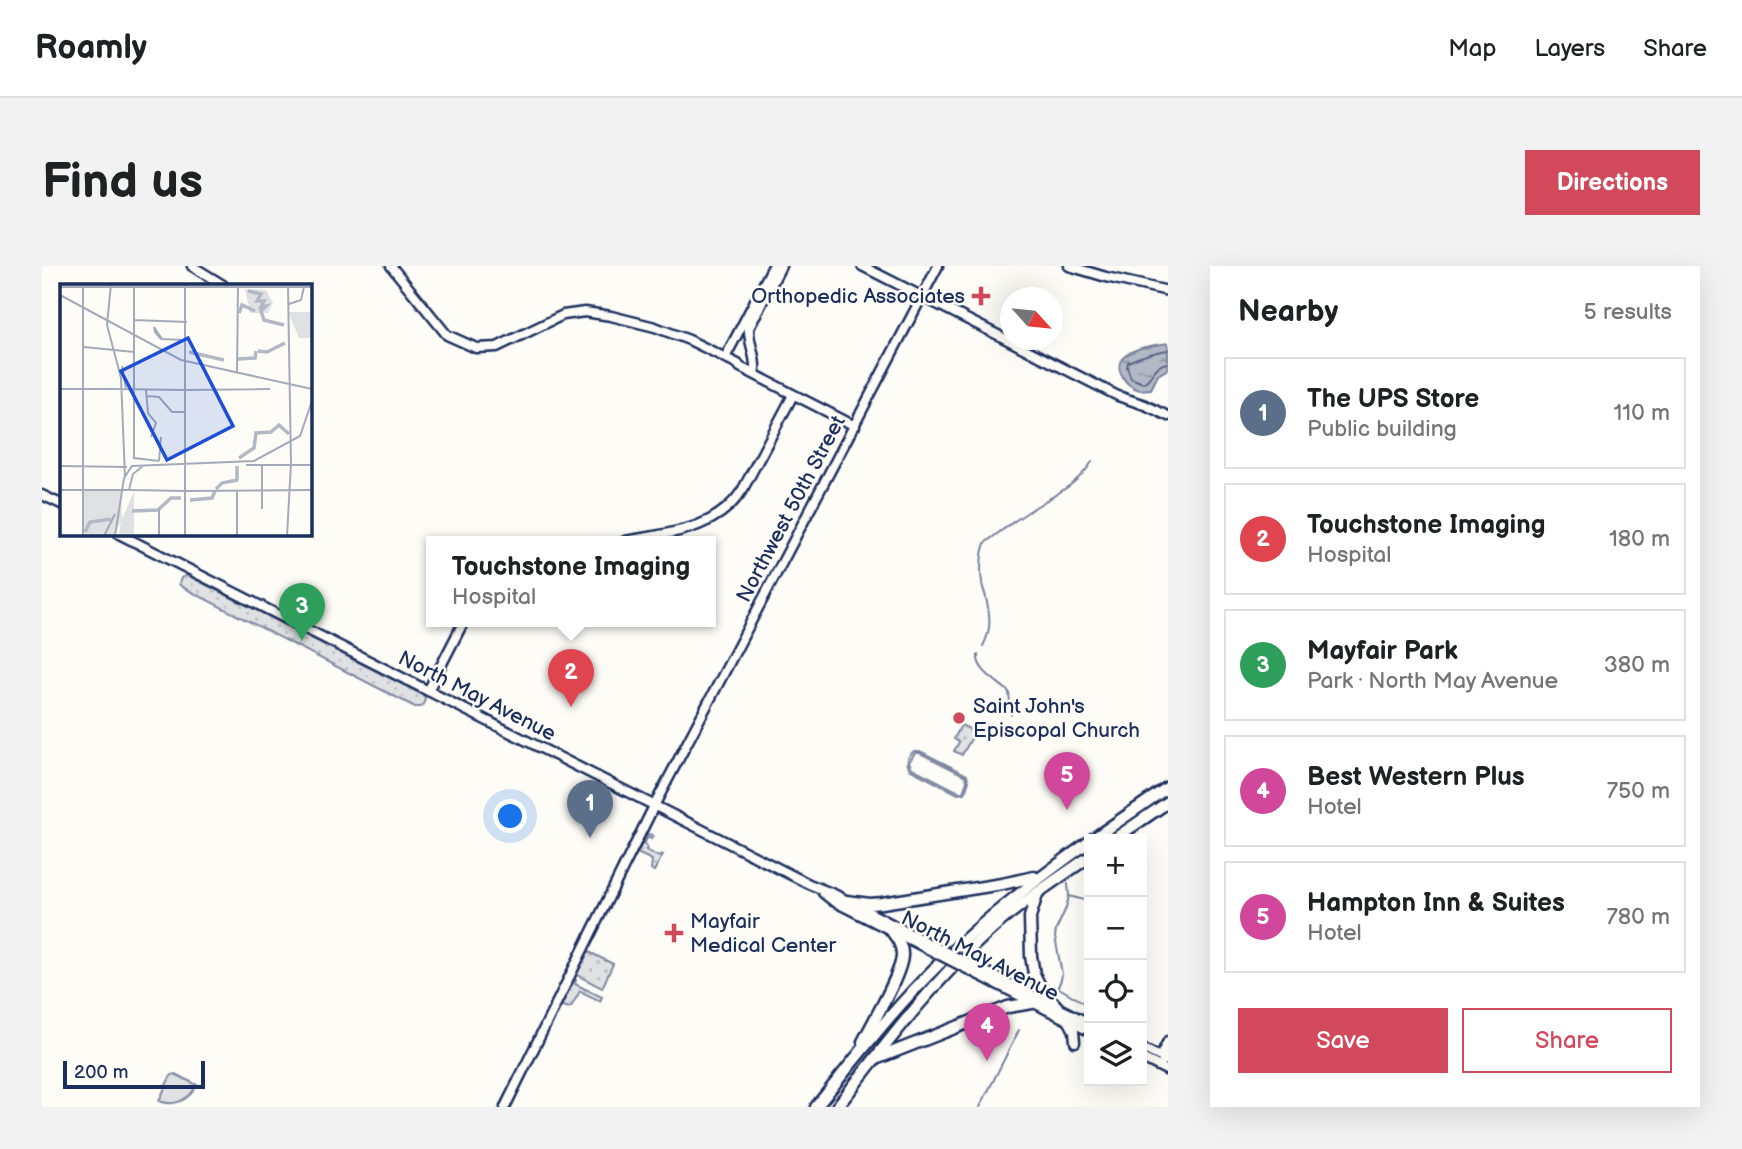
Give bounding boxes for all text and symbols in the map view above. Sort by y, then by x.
text: Roamly [35,28,147,68]
text: Map [1448,34,1496,63]
text: Layers [1534,34,1605,63]
text: Share [1643,34,1707,63]
button: Directions [1525,150,1700,215]
text: Find us [42,153,203,212]
inset map [60,284,312,536]
place label: Orthopedic Associates [751,284,965,309]
marker: Orthopedic Associates [971,286,991,306]
north arrow [1000,287,1063,350]
text: Nearby [1238,294,1338,330]
text: 5 results [1584,298,1672,326]
text: The UPS Store [1307,384,1479,415]
text: 1 [1258,399,1268,427]
text: 110 m [1613,399,1670,427]
street label: Northwest 50th Street [731,411,851,607]
text: Public building [1307,415,1457,443]
text: Touchstone Imaging [1307,510,1545,541]
text: 2 [1256,525,1270,553]
text: 180 m [1609,525,1670,553]
popup [426,536,716,627]
text: Hospital [1307,541,1392,569]
text: Touchstone Imaging [452,552,690,583]
pin: 3 [279,583,325,641]
text: Hospital [452,583,536,611]
text: Mayfair Park [1307,636,1458,667]
street label: North May Avenue [394,645,560,747]
pin: 2 [548,649,594,707]
text: 3 [1256,651,1270,679]
text: 380 m [1604,651,1670,679]
text: Park · North May Avenue [1307,667,1558,695]
place label: Saint John's Episcopal Church [973,694,1140,743]
marker: Saint John's Episcopal Church [951,710,967,726]
pin: 5 [1044,752,1090,810]
text: Best Western Plus [1307,762,1525,793]
text: 4 [1256,777,1270,805]
text: 750 m [1607,777,1670,805]
pin: 1 [567,780,613,838]
text: Hotel [1307,793,1362,821]
your location [493,799,527,833]
map controls [1084,834,1147,1086]
button: + [1084,834,1147,897]
text: Hampton Inn & Suites [1307,888,1565,919]
button: − [1084,897,1147,960]
text: 5 [1256,903,1270,931]
text: 780 m [1607,903,1670,931]
street label: North May Avenue [897,905,1063,1007]
place label: Mayfair Medical Center [690,909,836,958]
text: Hotel [1307,919,1362,947]
marker: Mayfair Medical Center [664,923,684,943]
button: locate [1084,960,1147,1023]
pin: 4 [964,1003,1010,1061]
button: Save [1238,1008,1448,1073]
button: Share [1462,1008,1672,1073]
button: layers [1084,1023,1147,1086]
scale bar [63,1058,205,1090]
text: 200 m [74,1061,128,1084]

